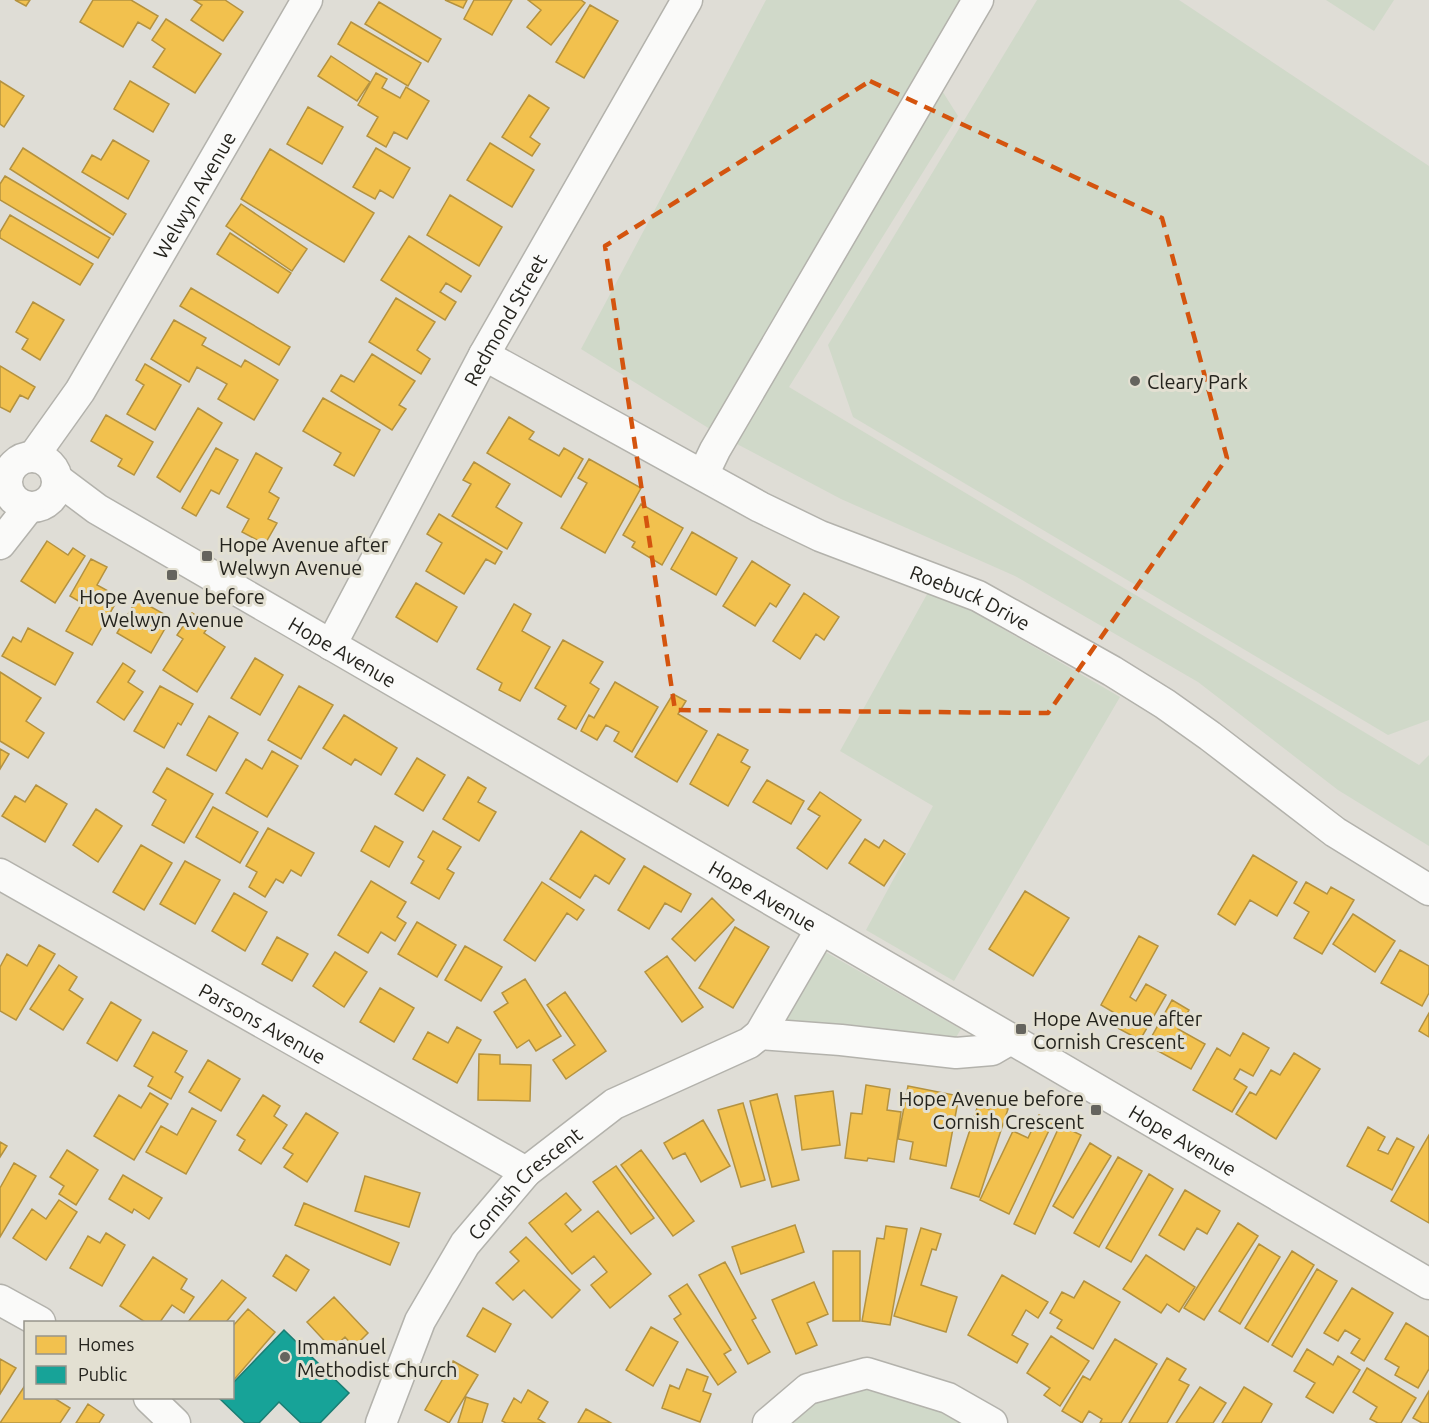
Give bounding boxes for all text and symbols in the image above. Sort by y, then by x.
street label: Welwyn Avenue [148,127,240,263]
street label: Redmond Street [459,249,551,389]
place label: Cleary Park [1147,370,1248,393]
marker: Cleary Park [1128,374,1142,388]
place label: Hope Avenue after Welwyn Avenue [219,533,389,579]
marker: Hope Avenue after Welwyn Avenue [200,549,214,563]
street label: Roebuck Drive [907,560,1034,634]
marker: Hope Avenue before Welwyn Avenue [165,568,179,582]
place label: Hope Avenue before Welwyn Avenue [79,585,265,631]
street label: Hope Avenue [285,611,401,692]
street label: Hope Avenue [705,855,821,935]
street label: Parsons Avenue [195,978,330,1068]
place label: Hope Avenue after Cornish Crescent [1033,1007,1203,1053]
marker: Hope Avenue after Cornish Crescent [1014,1022,1028,1036]
place label: Hope Avenue before Cornish Crescent [898,1087,1084,1133]
street label: Hope Avenue [1125,1099,1241,1180]
marker: Hope Avenue before Cornish Crescent [1089,1103,1103,1117]
street label: Cornish Crescent [463,1122,586,1244]
legend [24,1321,234,1399]
text: Homes [78,1334,135,1354]
place label: Immanuel Methodist Church [297,1335,457,1381]
marker: Immanuel Methodist Church [278,1350,292,1364]
text: Public [78,1364,127,1384]

